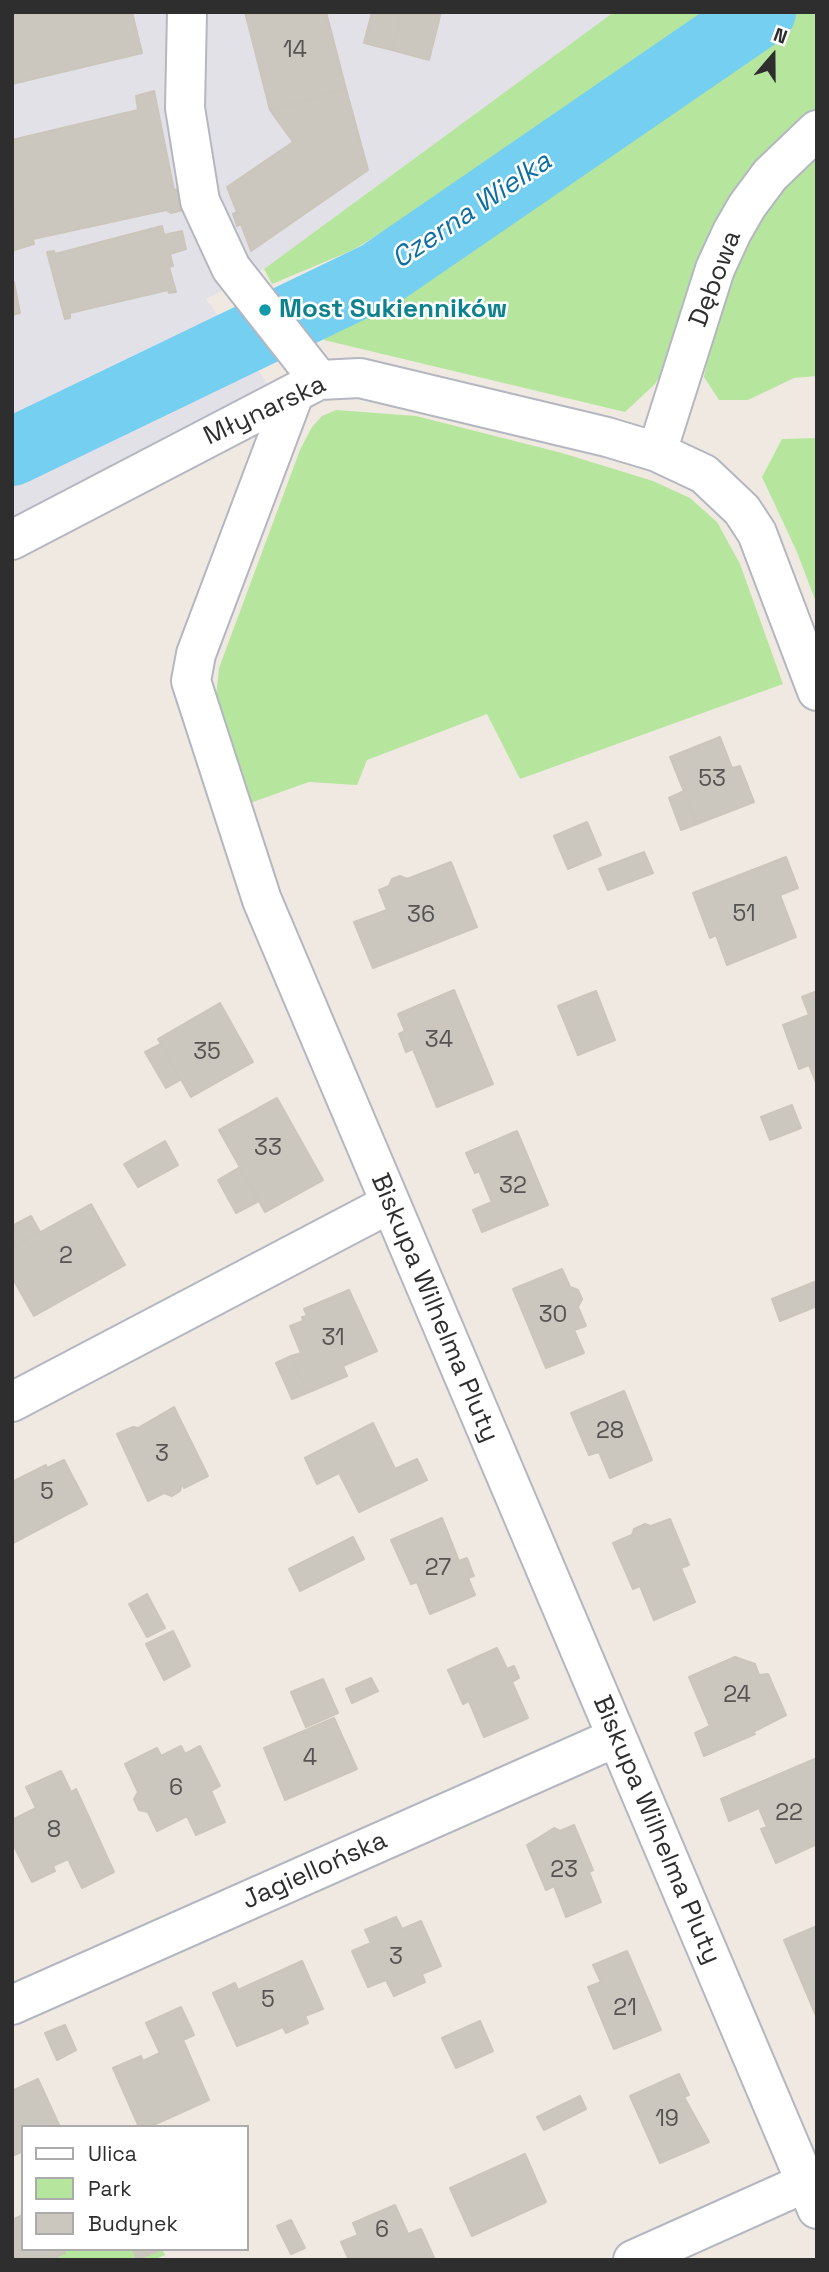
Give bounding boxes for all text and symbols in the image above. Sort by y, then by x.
north arrow [738,21,808,91]
text: N [770,22,791,50]
house number: 14 [283,37,307,65]
water label: Czerna Wielka [386,145,558,277]
street label: Dębowa [683,226,749,332]
place label: Most Sukienników [279,294,507,326]
marker: Most Sukienników [257,302,273,318]
street label: Młynarska [199,369,331,453]
house number: 53 [698,766,726,794]
house number: 51 [732,901,756,929]
house number: 36 [407,902,435,930]
house number: 34 [425,1027,453,1055]
house number: 35 [193,1039,221,1067]
house number: 33 [254,1135,282,1163]
street label: Biskupa Wilhelma Pluty [363,1169,505,1447]
house number: 32 [499,1173,527,1201]
house number: 2 [59,1243,73,1271]
house number: 30 [539,1302,567,1330]
house number: 31 [321,1325,345,1353]
house number: 28 [596,1418,624,1446]
house number: 3 [155,1441,169,1469]
house number: 5 [40,1479,54,1507]
house number: 27 [425,1555,451,1583]
house number: 24 [723,1682,751,1710]
street label: Biskupa Wilhelma Pluty [585,1691,727,1969]
house number: 4 [303,1745,317,1773]
house number: 6 [169,1775,183,1803]
house number: 22 [775,1800,803,1828]
house number: 8 [47,1817,61,1845]
street label: Jagiellońska [238,1825,392,1917]
house number: 23 [550,1857,578,1885]
house number: 3 [389,1944,403,1972]
house number: 5 [261,1987,275,2015]
house number: 21 [613,1995,637,2023]
house number: 19 [655,2106,679,2134]
legend [21,2125,248,2251]
text: Ulica [88,2140,137,2167]
text: Park [88,2175,132,2202]
text: Budynek [88,2210,178,2237]
house number: 6 [375,2217,389,2245]

